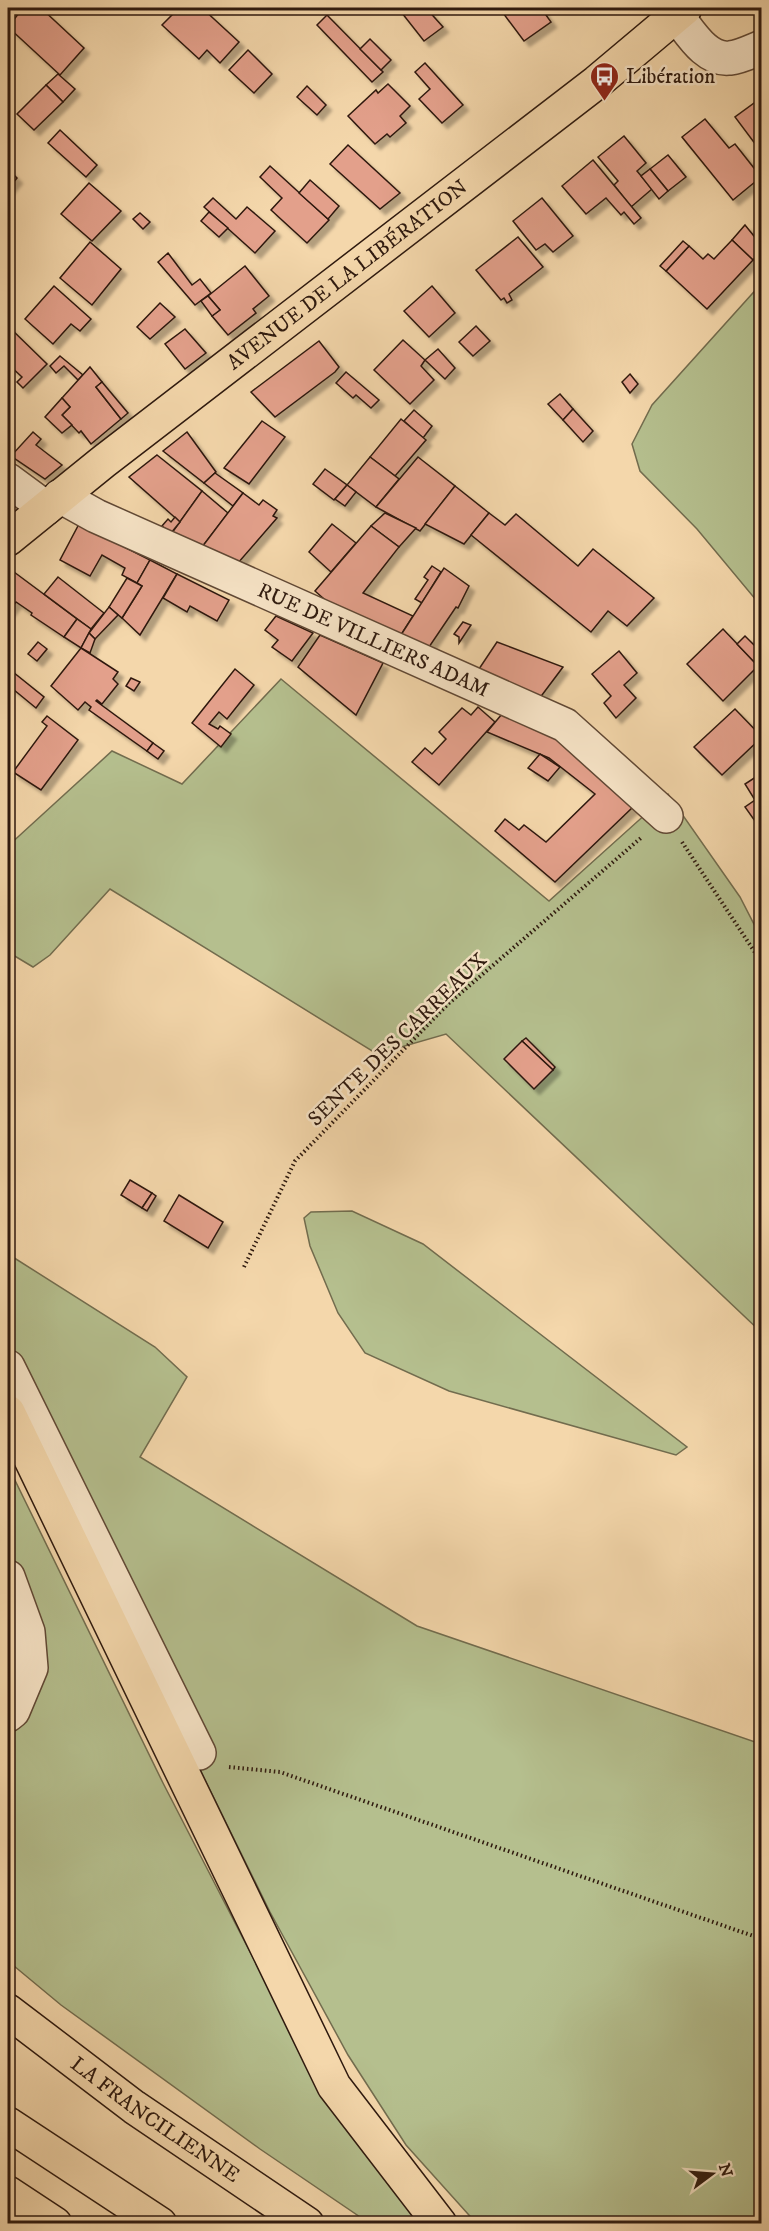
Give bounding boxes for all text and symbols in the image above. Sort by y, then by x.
bus stop icon: Libération [589,60,621,102]
place label: Libération [626,64,715,90]
street label: AVENUE DE LA LIBÉRATION [222,174,473,376]
street label: RUE DE VILLIERS ADAM [253,578,493,703]
street label: SENTE DES CARREAUX [303,947,493,1132]
street label: LA FRANCILIENNE [65,2051,245,2189]
north arrow [682,2144,742,2204]
text: N [714,2161,737,2179]

